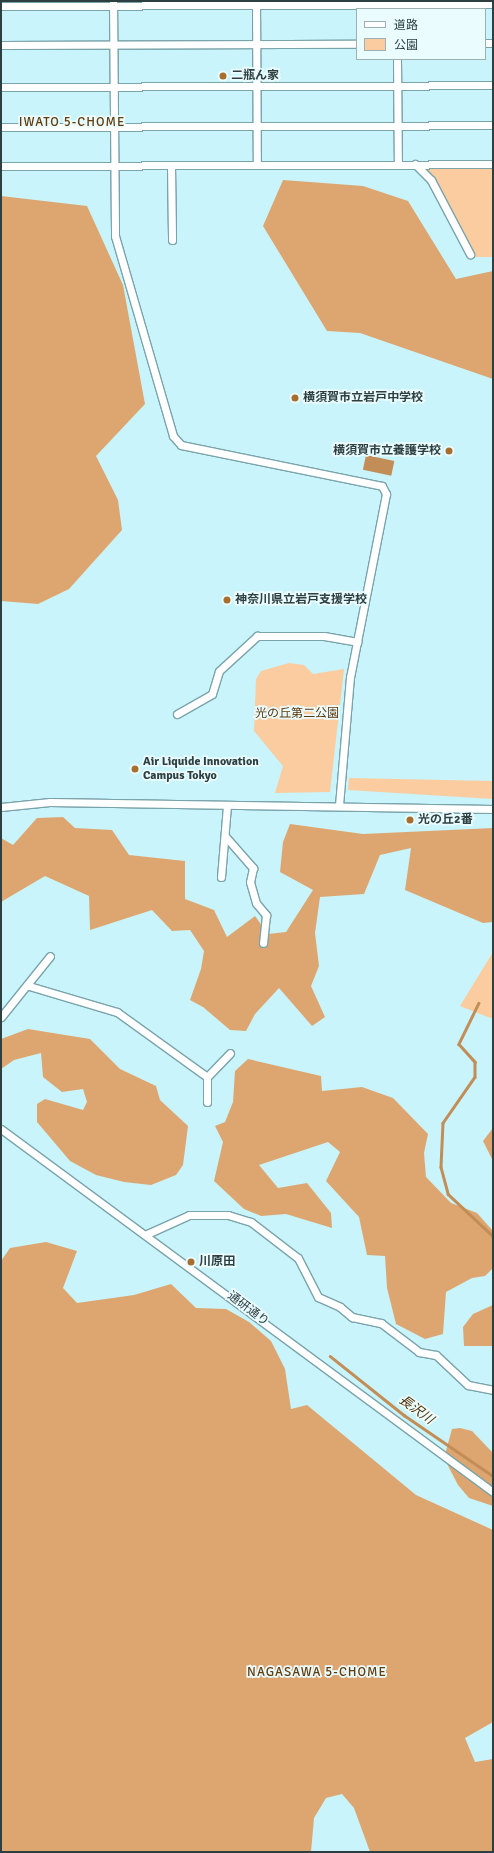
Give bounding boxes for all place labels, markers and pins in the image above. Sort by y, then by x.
place label: 二瓶ん家 [231,69,279,83]
marker: 二瓶ん家 [218,71,228,81]
place label: 横須賀市立岩戸中学校 [303,391,423,405]
marker: 横須賀市立岩戸中学校 [290,393,300,403]
place label: 横須賀市立養護学校 [333,444,441,458]
marker: 横須賀市立養護学校 [444,446,454,456]
place label: 神奈川県立岩戸支援学校 [235,593,367,607]
marker: 神奈川県立岩戸支援学校 [222,595,232,605]
place label: Air Liquide Innovation Campus Tokyo [143,755,259,783]
marker: Air Liquide Innovation Campus Tokyo [130,764,140,774]
place label: 光の丘2番 [418,813,472,827]
marker: 光の丘2番 [405,815,415,825]
place label: 川原田 [199,1255,235,1269]
marker: 川原田 [186,1257,196,1267]

